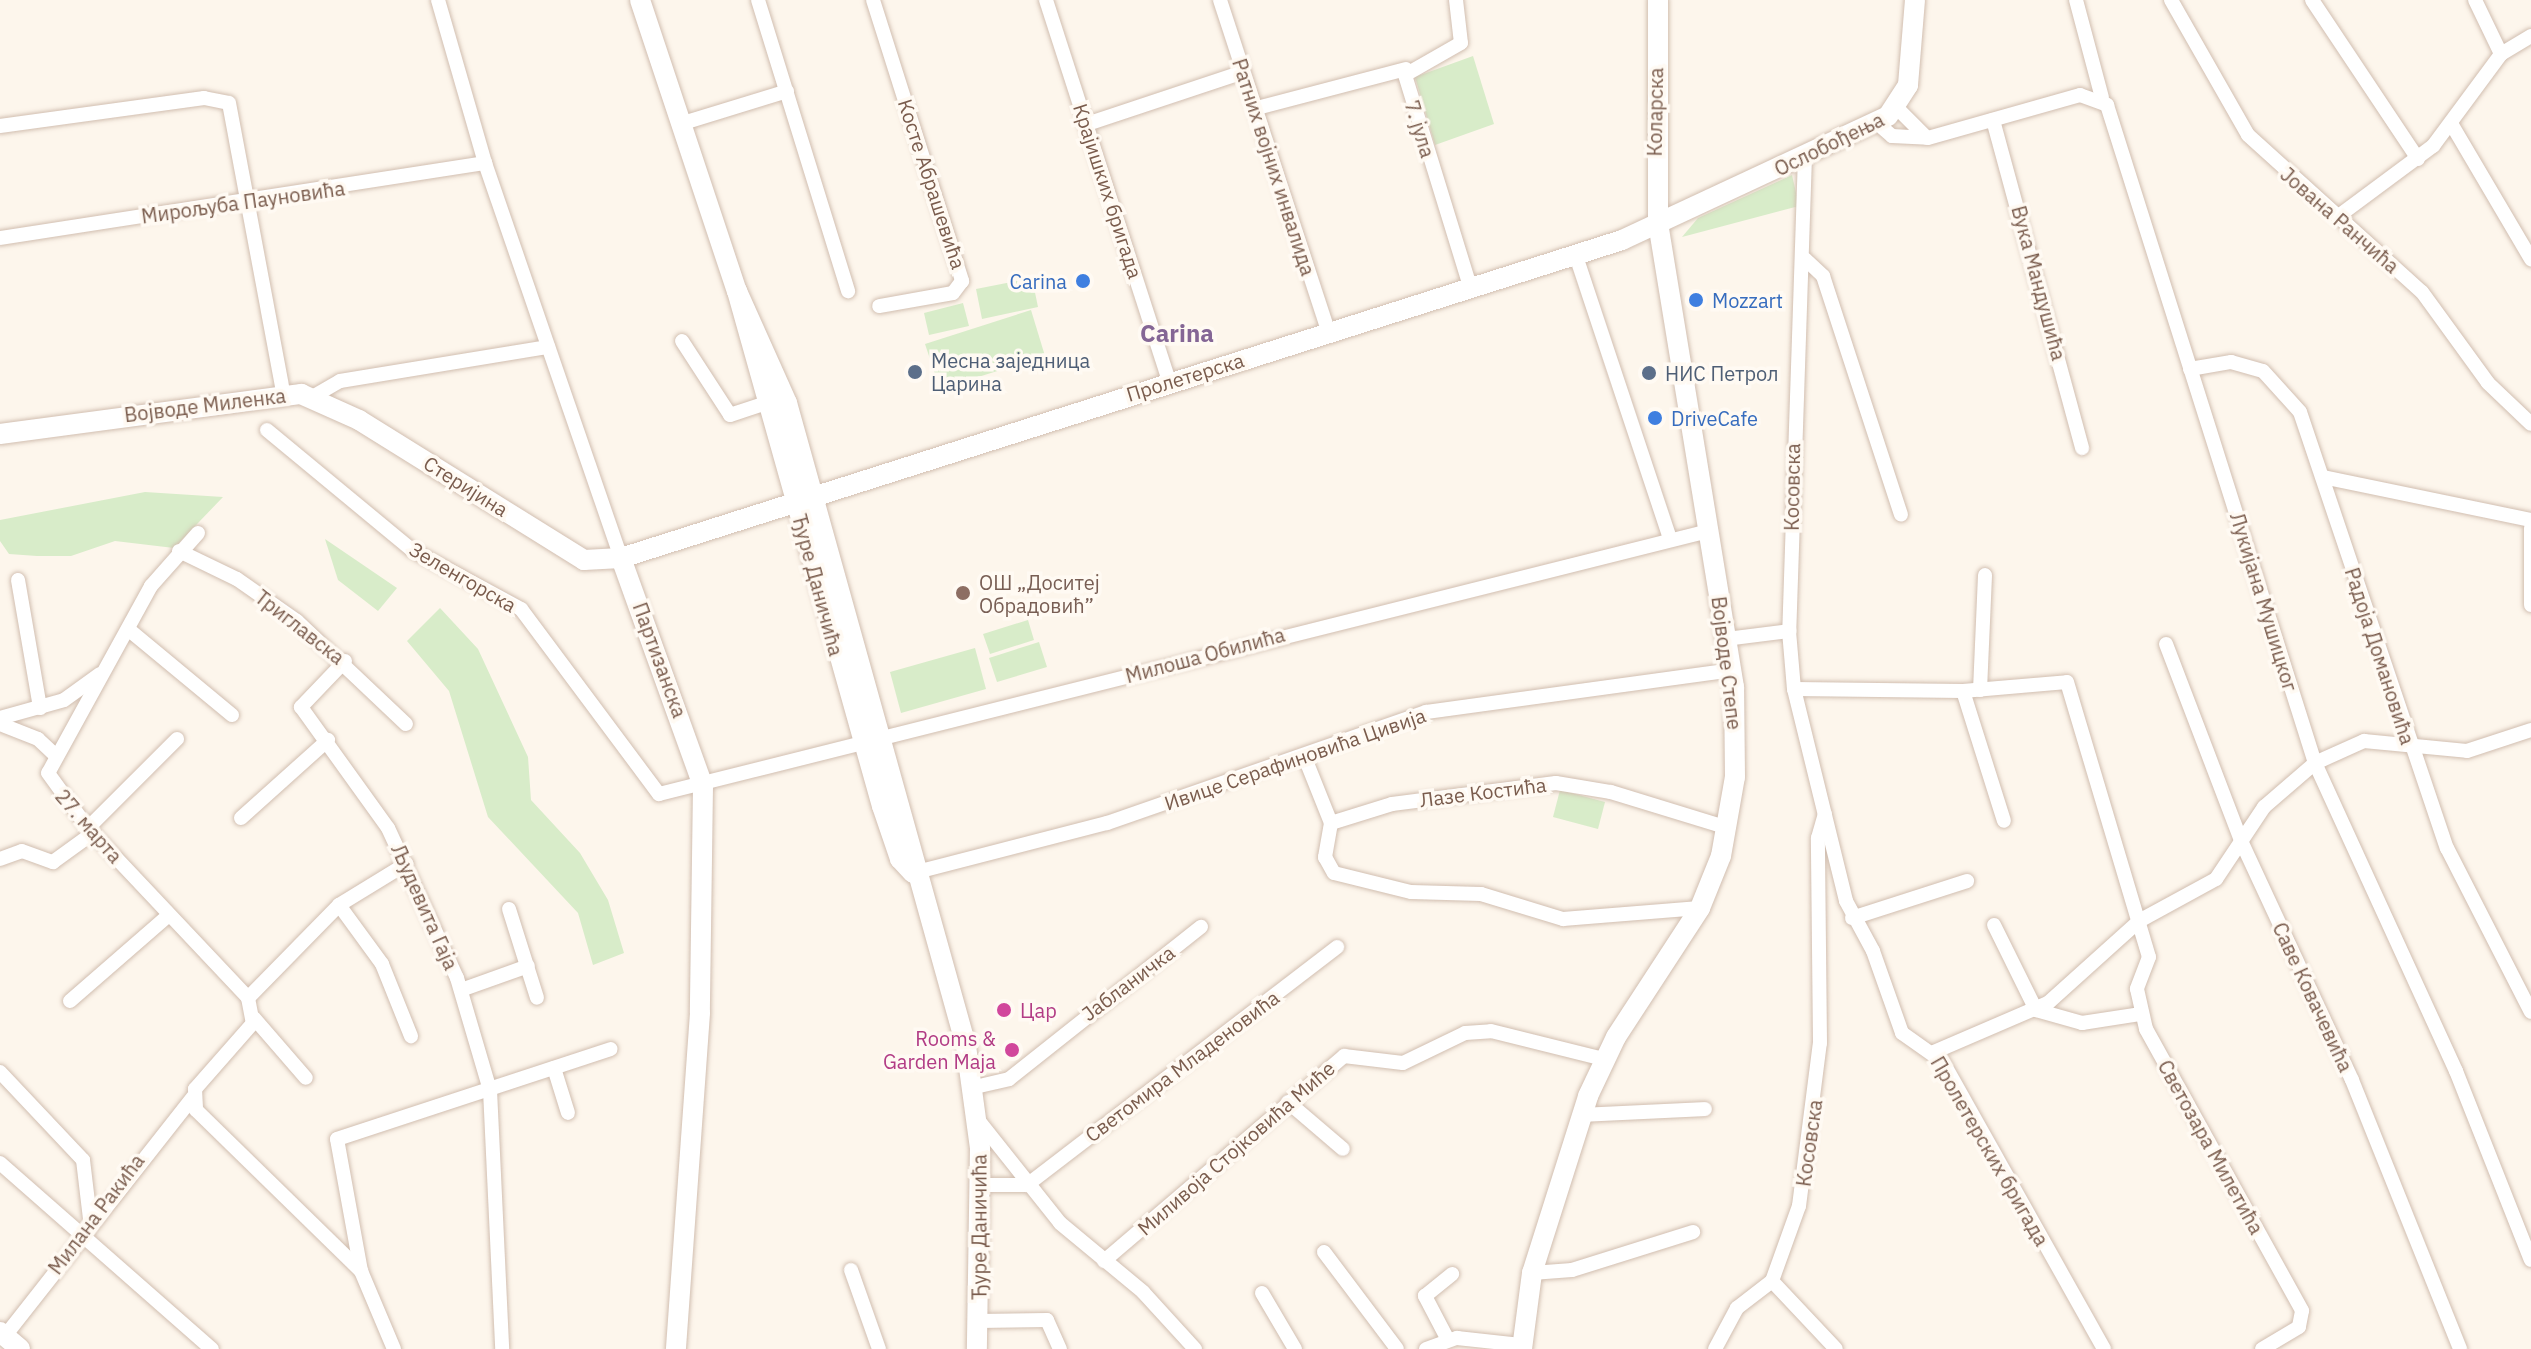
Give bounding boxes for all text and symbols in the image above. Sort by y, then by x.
street label: Ратних војних инвалида [1228,55,1320,279]
street label: Коларска [1642,67,1668,157]
street label: Косте Абрашевића [893,96,971,272]
street label: 7. јула [1400,97,1440,161]
street label: Крајишких бригада [1068,100,1148,282]
street label: Ослобођења [1770,107,1888,181]
street label: Јована Ранчића [2276,162,2404,278]
street label: Мирољуба Пауновића [140,176,346,228]
street label: Вука Мандушића [2007,203,2071,363]
place label: Carina [1010,269,1067,293]
marker: Carina [1074,272,1092,290]
place label: Mozzart [1712,288,1783,312]
marker: Mozzart [1687,291,1705,309]
district label: Carina [1140,320,1214,348]
place label: Месна заједница Царина [931,348,1090,395]
street label: Пролетерска [1123,348,1247,406]
place label: НИС Петрол [1665,361,1778,385]
marker: Месна заједница Царина [906,363,924,381]
marker: НИС Петрол [1640,364,1658,382]
street label: Војводе Миленка [123,383,287,427]
place label: DriveCafe [1671,406,1758,430]
marker: DriveCafe [1646,409,1664,427]
street label: Косовска [1779,443,1805,531]
street label: Стеријина [419,451,513,521]
street label: Лукијана Мушицког [2225,510,2303,694]
street label: Ђуре Даничића [788,511,848,659]
street label: Зеленгорска [405,537,521,617]
street label: Радоја Домановића [2340,564,2420,748]
place label: ОШ „Доситеј Обрадовић” [979,570,1100,617]
marker: ОШ „Доситеј Обрадовић” [954,584,972,602]
street label: Триглавска [251,585,349,669]
street label: Војводе Степе [1707,595,1747,731]
street label: Партизанска [628,599,692,721]
street label: Милоша Обилића [1123,622,1287,688]
street label: Ивице Серафиновића Цивија [1161,703,1429,815]
street label: Лазе Костића [1418,772,1548,812]
street label: 27. марта [50,784,128,868]
street label: Људевита Гаја [387,841,463,973]
street label: Саве Ковачевића [2268,918,2358,1076]
street label: Јабланичка [1077,940,1179,1026]
street label: Светомира Младеновића [1080,985,1284,1147]
place label: Цар [1020,998,1057,1022]
marker: Цар [995,1001,1013,1019]
place label: Rooms & Garden Maja [883,1026,996,1073]
marker: Rooms & Garden Maja [1003,1041,1021,1059]
street label: Пролетерских бригада [1926,1052,2054,1250]
street label: Миливоја Стојковића Миће [1132,1056,1340,1240]
street label: Светозара Милетића [2153,1056,2269,1238]
street label: Косовска [1791,1098,1827,1188]
street label: Милана Ракића [43,1149,149,1279]
street label: Ђуре Даничића [967,1154,991,1300]

